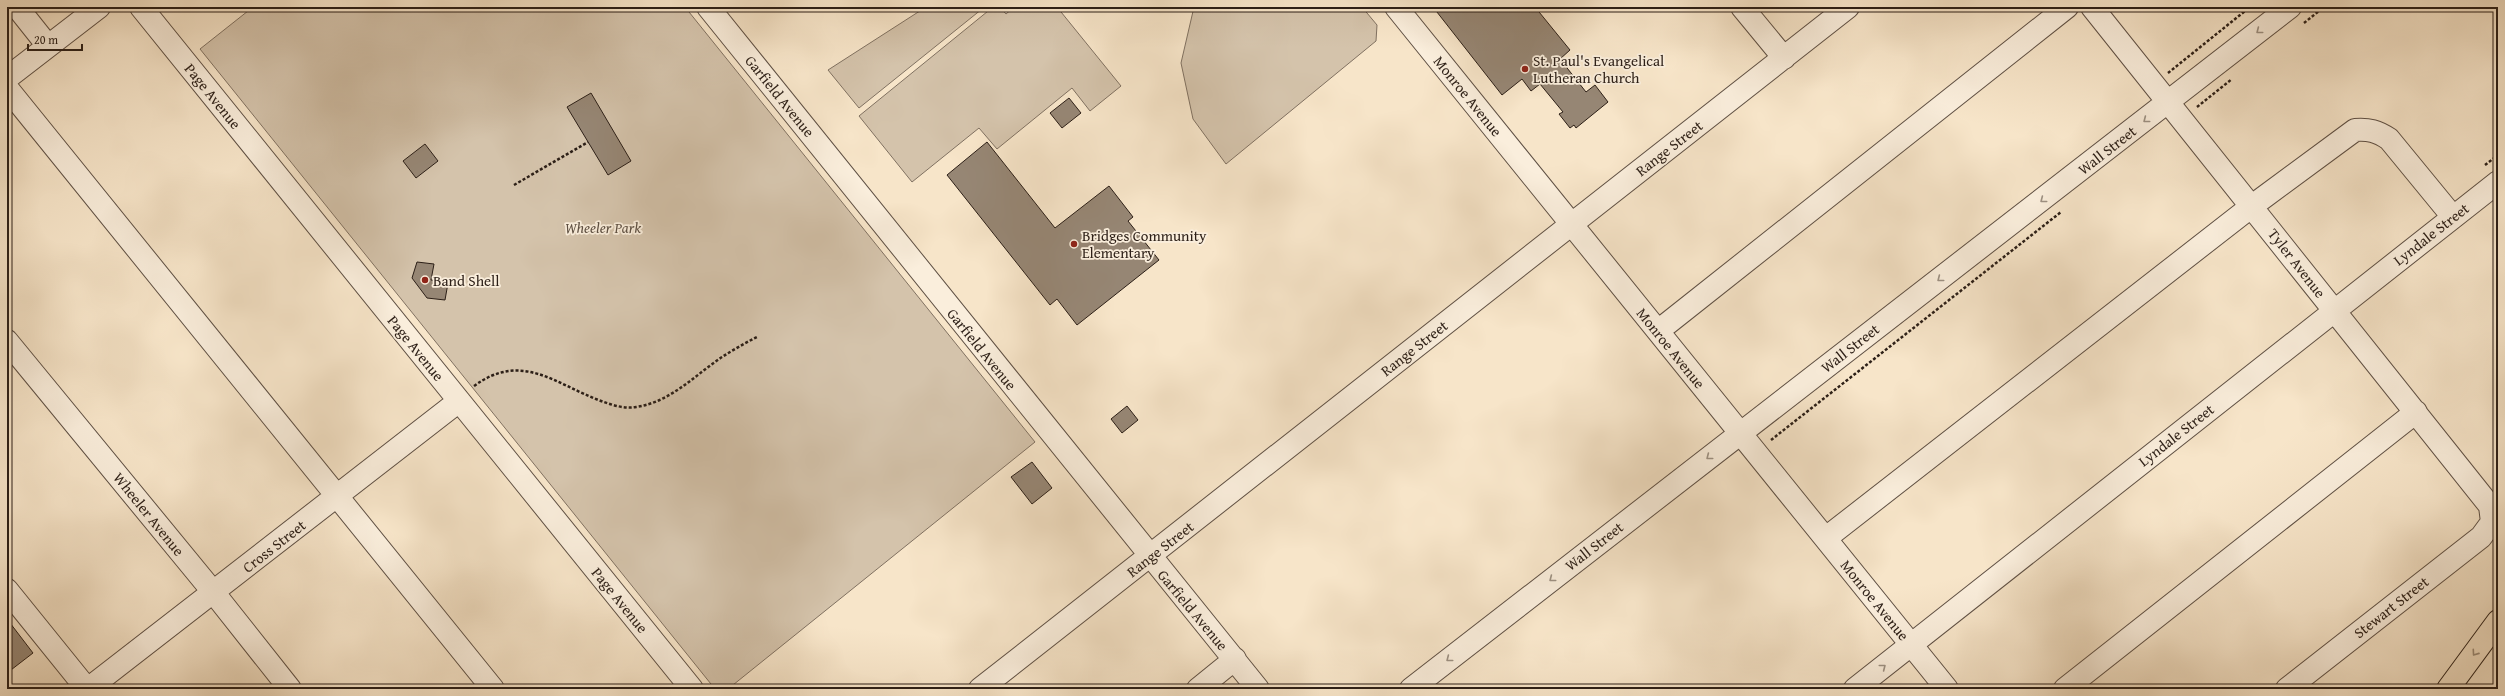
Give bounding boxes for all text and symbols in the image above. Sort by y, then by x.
scale bar [28,26,82,52]
one-way arrow [2257,27,2264,34]
text: 20 m [34,31,58,48]
place label: St. Paul's Evangelical Lutheran Church [1533,50,1664,88]
street label: Garfield Avenue [740,51,820,141]
street label: Monroe Avenue [1429,51,1507,141]
street label: Page Avenue [180,59,246,133]
marker: St. Paul's Evangelical Lutheran Church [1520,64,1530,74]
street label: Range Street [1631,115,1707,181]
one-way arrow [2143,116,2150,123]
street label: Wall Street [2073,120,2141,179]
one-way arrow [2040,195,2047,202]
street label: Lyndale Street [2389,197,2474,270]
park label: Wheeler Park [565,217,641,238]
street label: Tyler Avenue [2263,224,2331,302]
place label: Bridges Community Elementary [1082,225,1207,263]
marker: Bridges Community Elementary [1069,239,1079,249]
place label: Band Shell [433,270,500,291]
one-way arrow [1937,274,1944,282]
marker: Band Shell [420,275,430,285]
street label: Monroe Avenue [1632,303,1710,393]
street label: Garfield Avenue [942,304,1022,394]
street label: Page Avenue [383,311,449,385]
street label: Range Street [1376,315,1452,381]
street label: Wall Street [1816,318,1884,377]
street label: Lyndale Street [2134,398,2219,471]
one-way arrow [1707,452,1714,459]
street label: Wheeler Avenue [109,468,189,560]
street label: Cross Street [238,514,311,577]
street label: Range Street [1122,516,1198,582]
street label: Wall Street [1560,516,1628,575]
street label: Monroe Avenue [1836,555,1914,645]
street label: Page Avenue [587,563,653,637]
street label: Garfield Avenue [1153,565,1233,655]
street label: Stewart Street [2349,571,2433,643]
one-way arrow [1549,575,1556,582]
one-way arrow [2473,649,2480,656]
one-way arrow [1446,655,1453,662]
one-way arrow [1879,665,1886,672]

